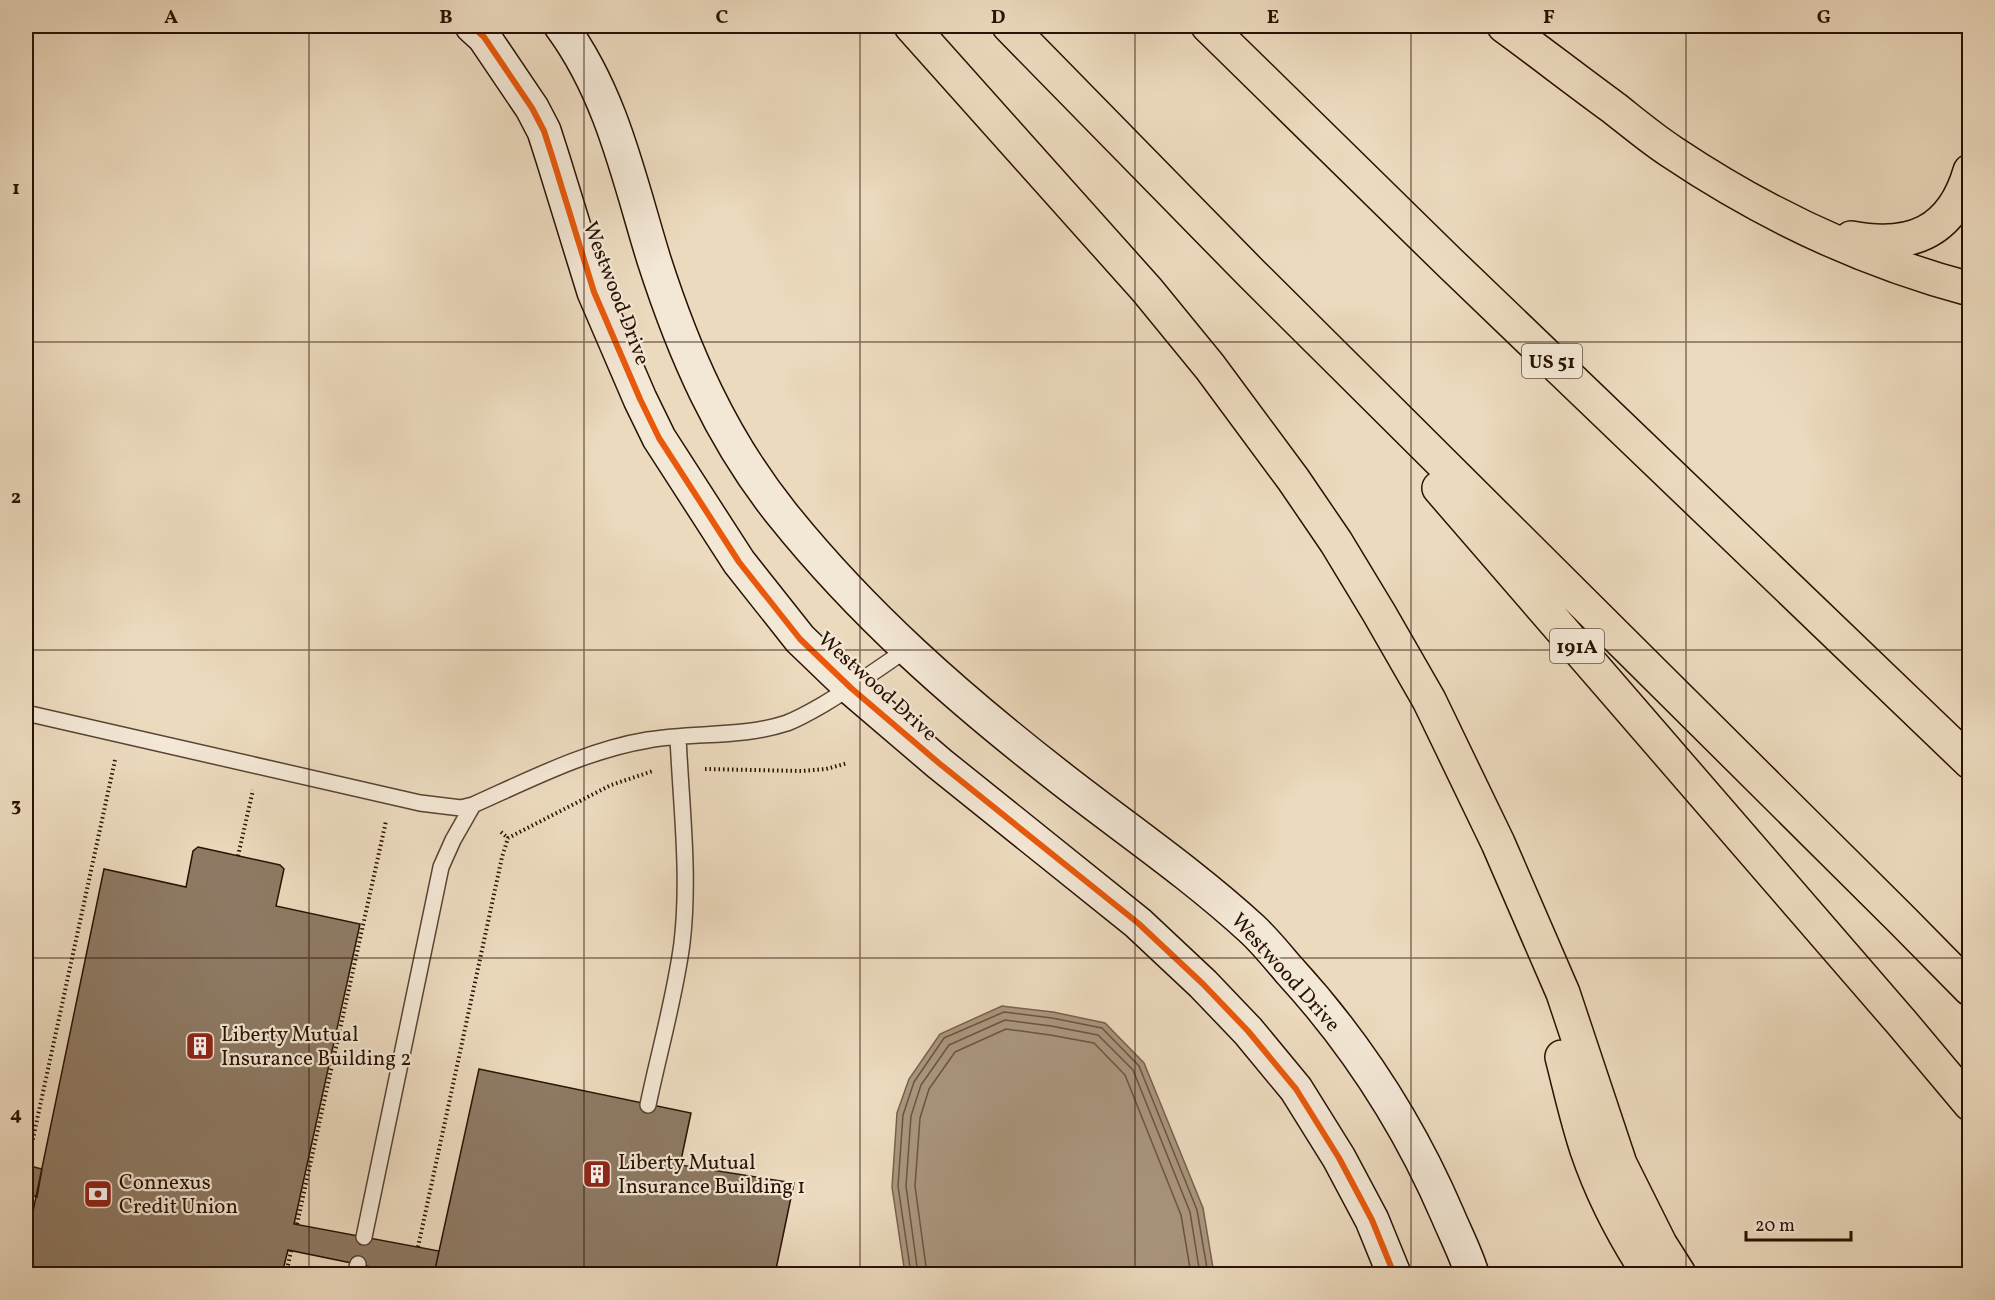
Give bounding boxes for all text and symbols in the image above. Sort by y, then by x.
text: A [164,4,178,32]
text: B [439,4,453,32]
text: C [716,4,729,32]
text: D [991,4,1005,32]
text: E [1267,4,1279,32]
text: F [1543,4,1555,32]
text: G [1817,4,1831,32]
text: 1 [12,175,20,203]
street label: Westwood Drive [575,218,656,369]
road number: US 51 [1522,344,1582,378]
text: 2 [11,484,21,512]
street label: Westwood Drive [811,626,943,749]
road number: 191A [1550,629,1604,663]
text: 3 [11,792,21,820]
street label: Westwood Drive [1223,907,1346,1039]
place label: Liberty Mutual Insurance Building 2 [221,1021,412,1074]
building icon: Liberty Mutual Insurance Building 2 [184,1030,216,1062]
text: 4 [10,1101,22,1129]
place label: Liberty Mutual Insurance Building 1 [618,1149,805,1202]
building icon: Liberty Mutual Insurance Building 1 [581,1158,613,1190]
place label: Connexus Credit Union [119,1169,238,1222]
bank icon: Connexus Credit Union [82,1178,114,1210]
scale bar [1746,1204,1851,1242]
text: 20 m [1755,1214,1795,1239]

